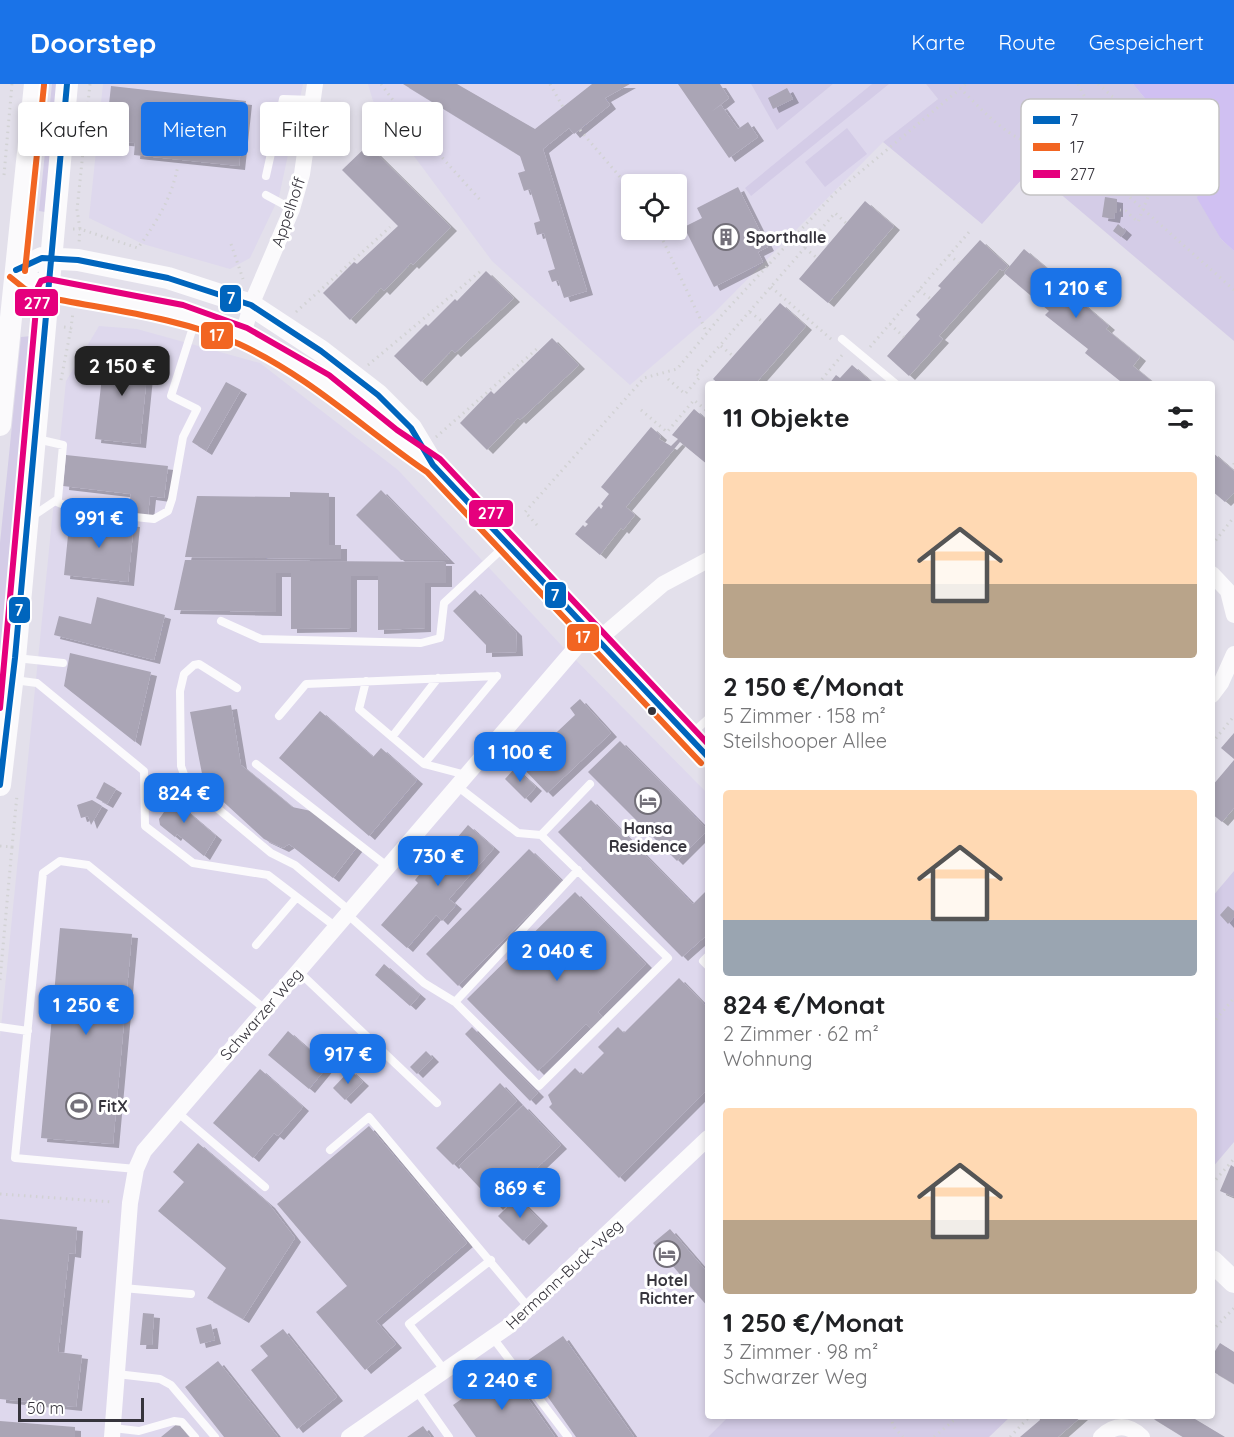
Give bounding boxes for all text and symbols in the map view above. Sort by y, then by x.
text: Doorstep [30,25,156,60]
text: Karte [911,29,965,55]
text: Route [998,29,1056,55]
text: Gespeichert [1089,29,1204,55]
legend [1021,99,1219,195]
chip: Kaufen [18,102,129,156]
chip: Mieten [141,102,248,156]
chip: Filter [260,102,350,156]
chip: Neu [362,102,443,156]
text: 7 [1070,110,1078,130]
text: 17 [1070,137,1084,157]
text: 277 [1070,164,1095,184]
street label: Appelhoff [267,174,309,250]
map controls [621,174,687,240]
button: locate [621,174,687,240]
building icon: Sporthalle [711,222,741,252]
place label: Sporthalle [746,227,826,247]
pin: 1 210 € [1021,268,1131,319]
text: 1 210 € [1045,275,1107,300]
line badge: 7 [219,284,242,313]
line badge: 277 [14,288,59,317]
text: 7 [227,288,236,308]
text: 277 [24,293,51,313]
line badge: 17 [200,321,234,350]
text: 17 [209,325,225,345]
pin: 2 150 € [67,346,177,397]
text: 2 150 € [89,353,155,378]
text: 11 Objekte [723,401,850,434]
icon: filters [1164,401,1197,434]
pin: 991 € [57,498,141,549]
line badge: 277 [468,499,514,528]
text: 277 [478,503,505,523]
text: 991 € [75,505,123,530]
icon: home [906,511,1014,619]
line badge: 7 [544,581,567,609]
text: 7 [551,585,560,605]
line badge: 7 [8,596,31,624]
text: 7 [15,600,24,620]
line badge: 17 [566,623,600,652]
text: 17 [575,627,591,647]
text: 2 150 €/Monat [723,670,904,703]
text: 5 Zimmer · 158 m² [723,703,886,728]
unlabelled marker [646,705,658,717]
text: Steilshooper Allee [723,728,887,753]
pin: 1 100 € [465,732,575,783]
text: 1 100 € [488,739,552,764]
pin: 824 € [142,773,226,824]
text: 824 € [158,780,210,805]
hotel icon: Hansa Residence [633,786,663,816]
place label: Hansa Residence [609,818,687,856]
icon: home [906,829,1014,937]
pin: 730 € [396,836,480,887]
text: 730 € [412,843,464,868]
pin: 2 040 € [502,931,612,982]
text: 2 040 € [521,938,593,963]
street label: Schwarzer Weg [216,964,306,1064]
pin: 1 250 € [31,985,141,1036]
text: 824 €/Monat [723,988,886,1021]
text: 1 250 € [53,992,119,1017]
text: 2 Zimmer · 62 m² [723,1021,879,1046]
pin: 917 € [306,1034,390,1085]
text: 917 € [324,1041,372,1066]
text: Wohnung [723,1046,812,1071]
sports icon: FitX [64,1091,94,1121]
place label: FitX [98,1096,128,1116]
icon: home [906,1147,1014,1255]
pin: 869 € [478,1168,562,1219]
text: 869 € [494,1175,546,1200]
street label: Hermann-Buck-Weg [501,1215,627,1333]
hotel icon: Hotel Richter [652,1239,682,1269]
place label: Hotel Richter [639,1270,695,1308]
text: 1 250 €/Monat [723,1306,904,1339]
text: 3 Zimmer · 98 m² [723,1339,878,1364]
pin: 2 240 € [447,1360,557,1411]
text: Schwarzer Weg [723,1364,867,1389]
text: 2 240 € [467,1367,537,1392]
scale bar [18,1395,144,1422]
text: 50 m [27,1398,64,1418]

